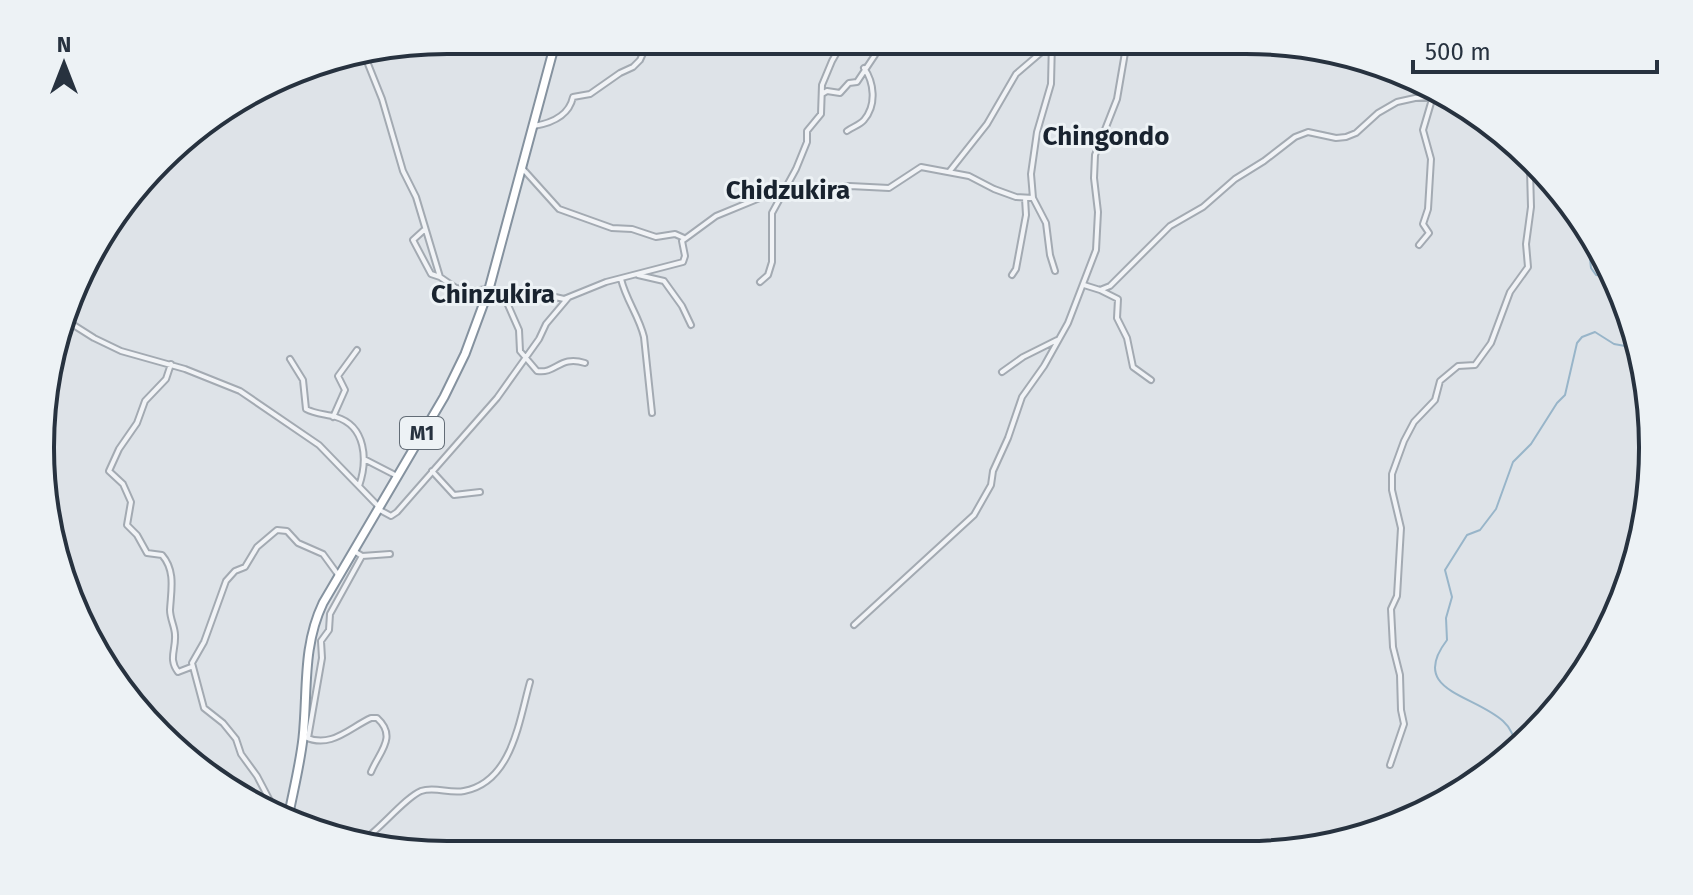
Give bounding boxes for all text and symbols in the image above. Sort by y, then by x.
north arrow [24,24,104,104]
scale bar [1413,24,1657,74]
text: N [57,31,71,58]
text: 500 m [1425,38,1491,66]
district label: Chingondo [1043,121,1169,152]
district label: Chidzukira [726,175,850,206]
district label: Chinzukira [431,279,555,310]
road number: M1 [400,417,444,449]

